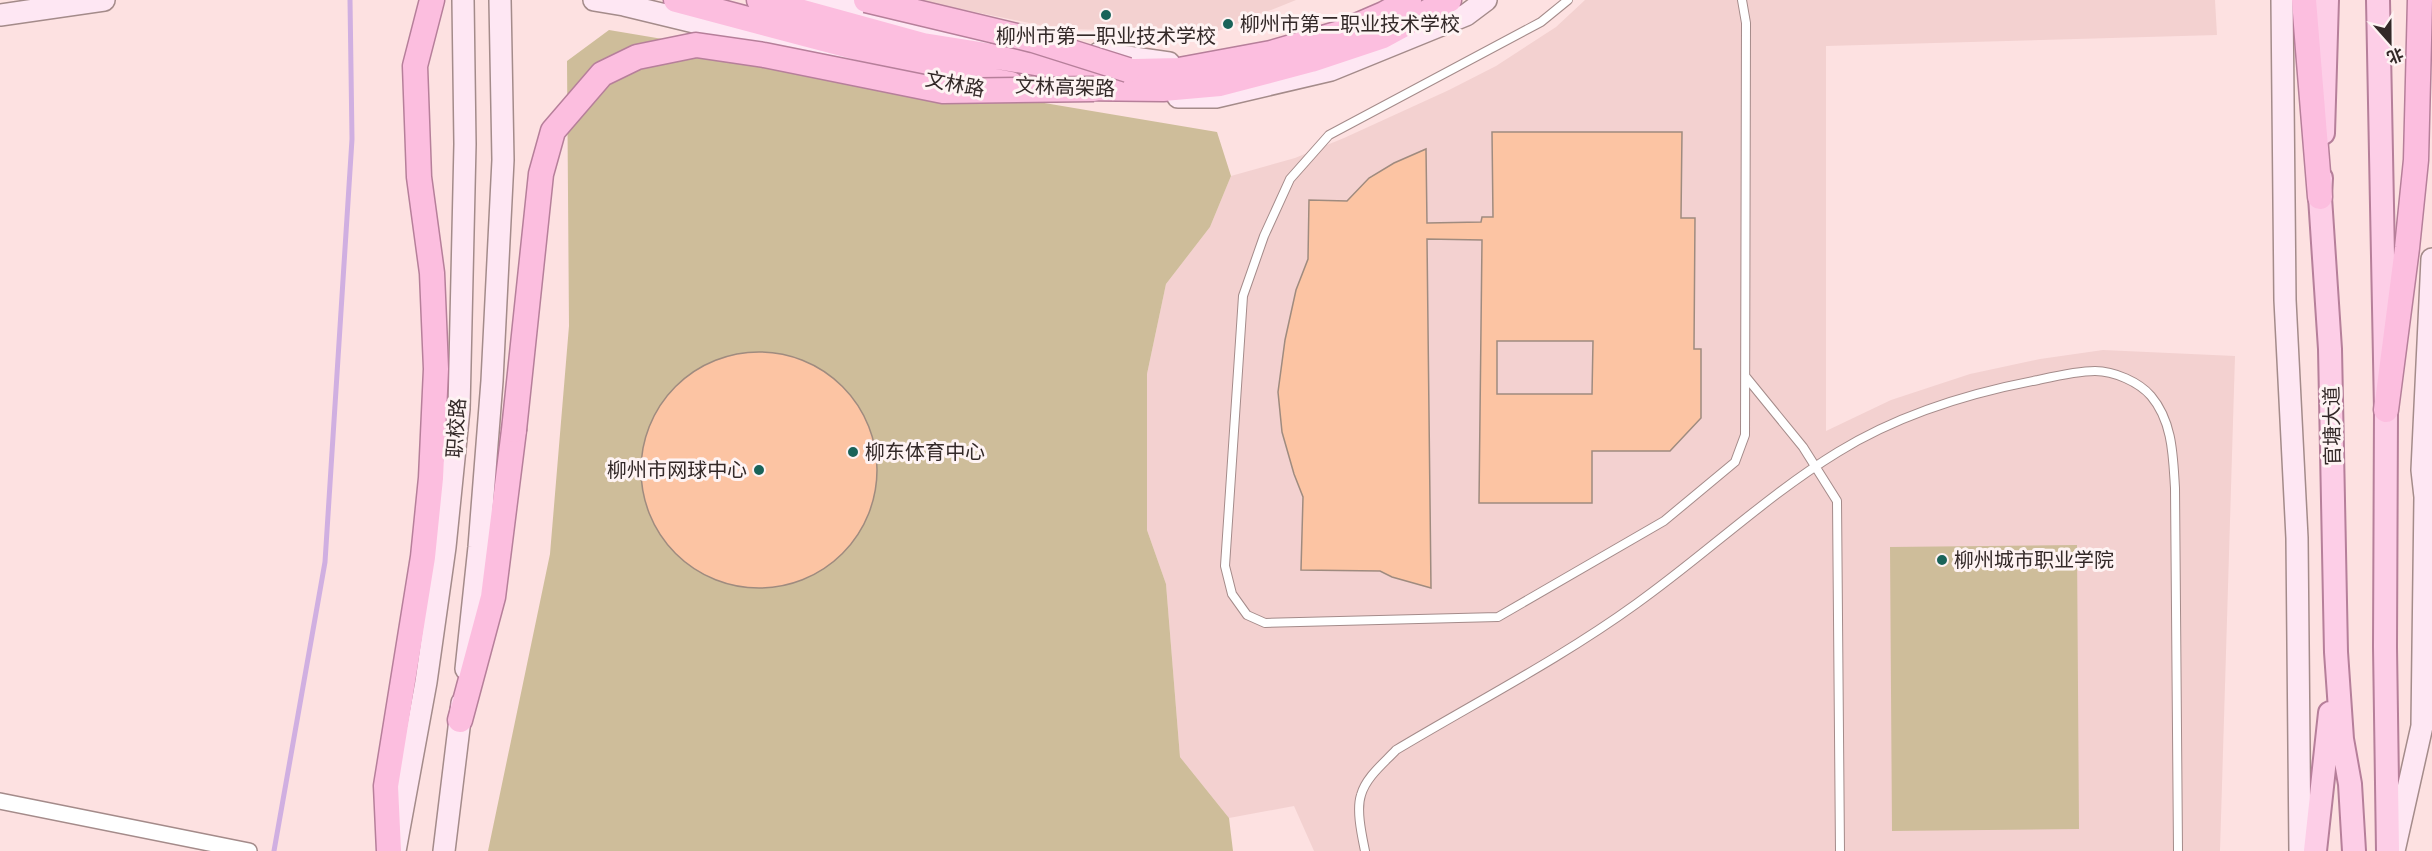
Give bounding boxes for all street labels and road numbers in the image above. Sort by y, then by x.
street label: 文林路 [923,67,987,101]
street label: 文林高架路 [1015,74,1115,100]
street label: 官塘大道 [2320,386,2344,466]
street label: 职校路 [443,397,469,459]

